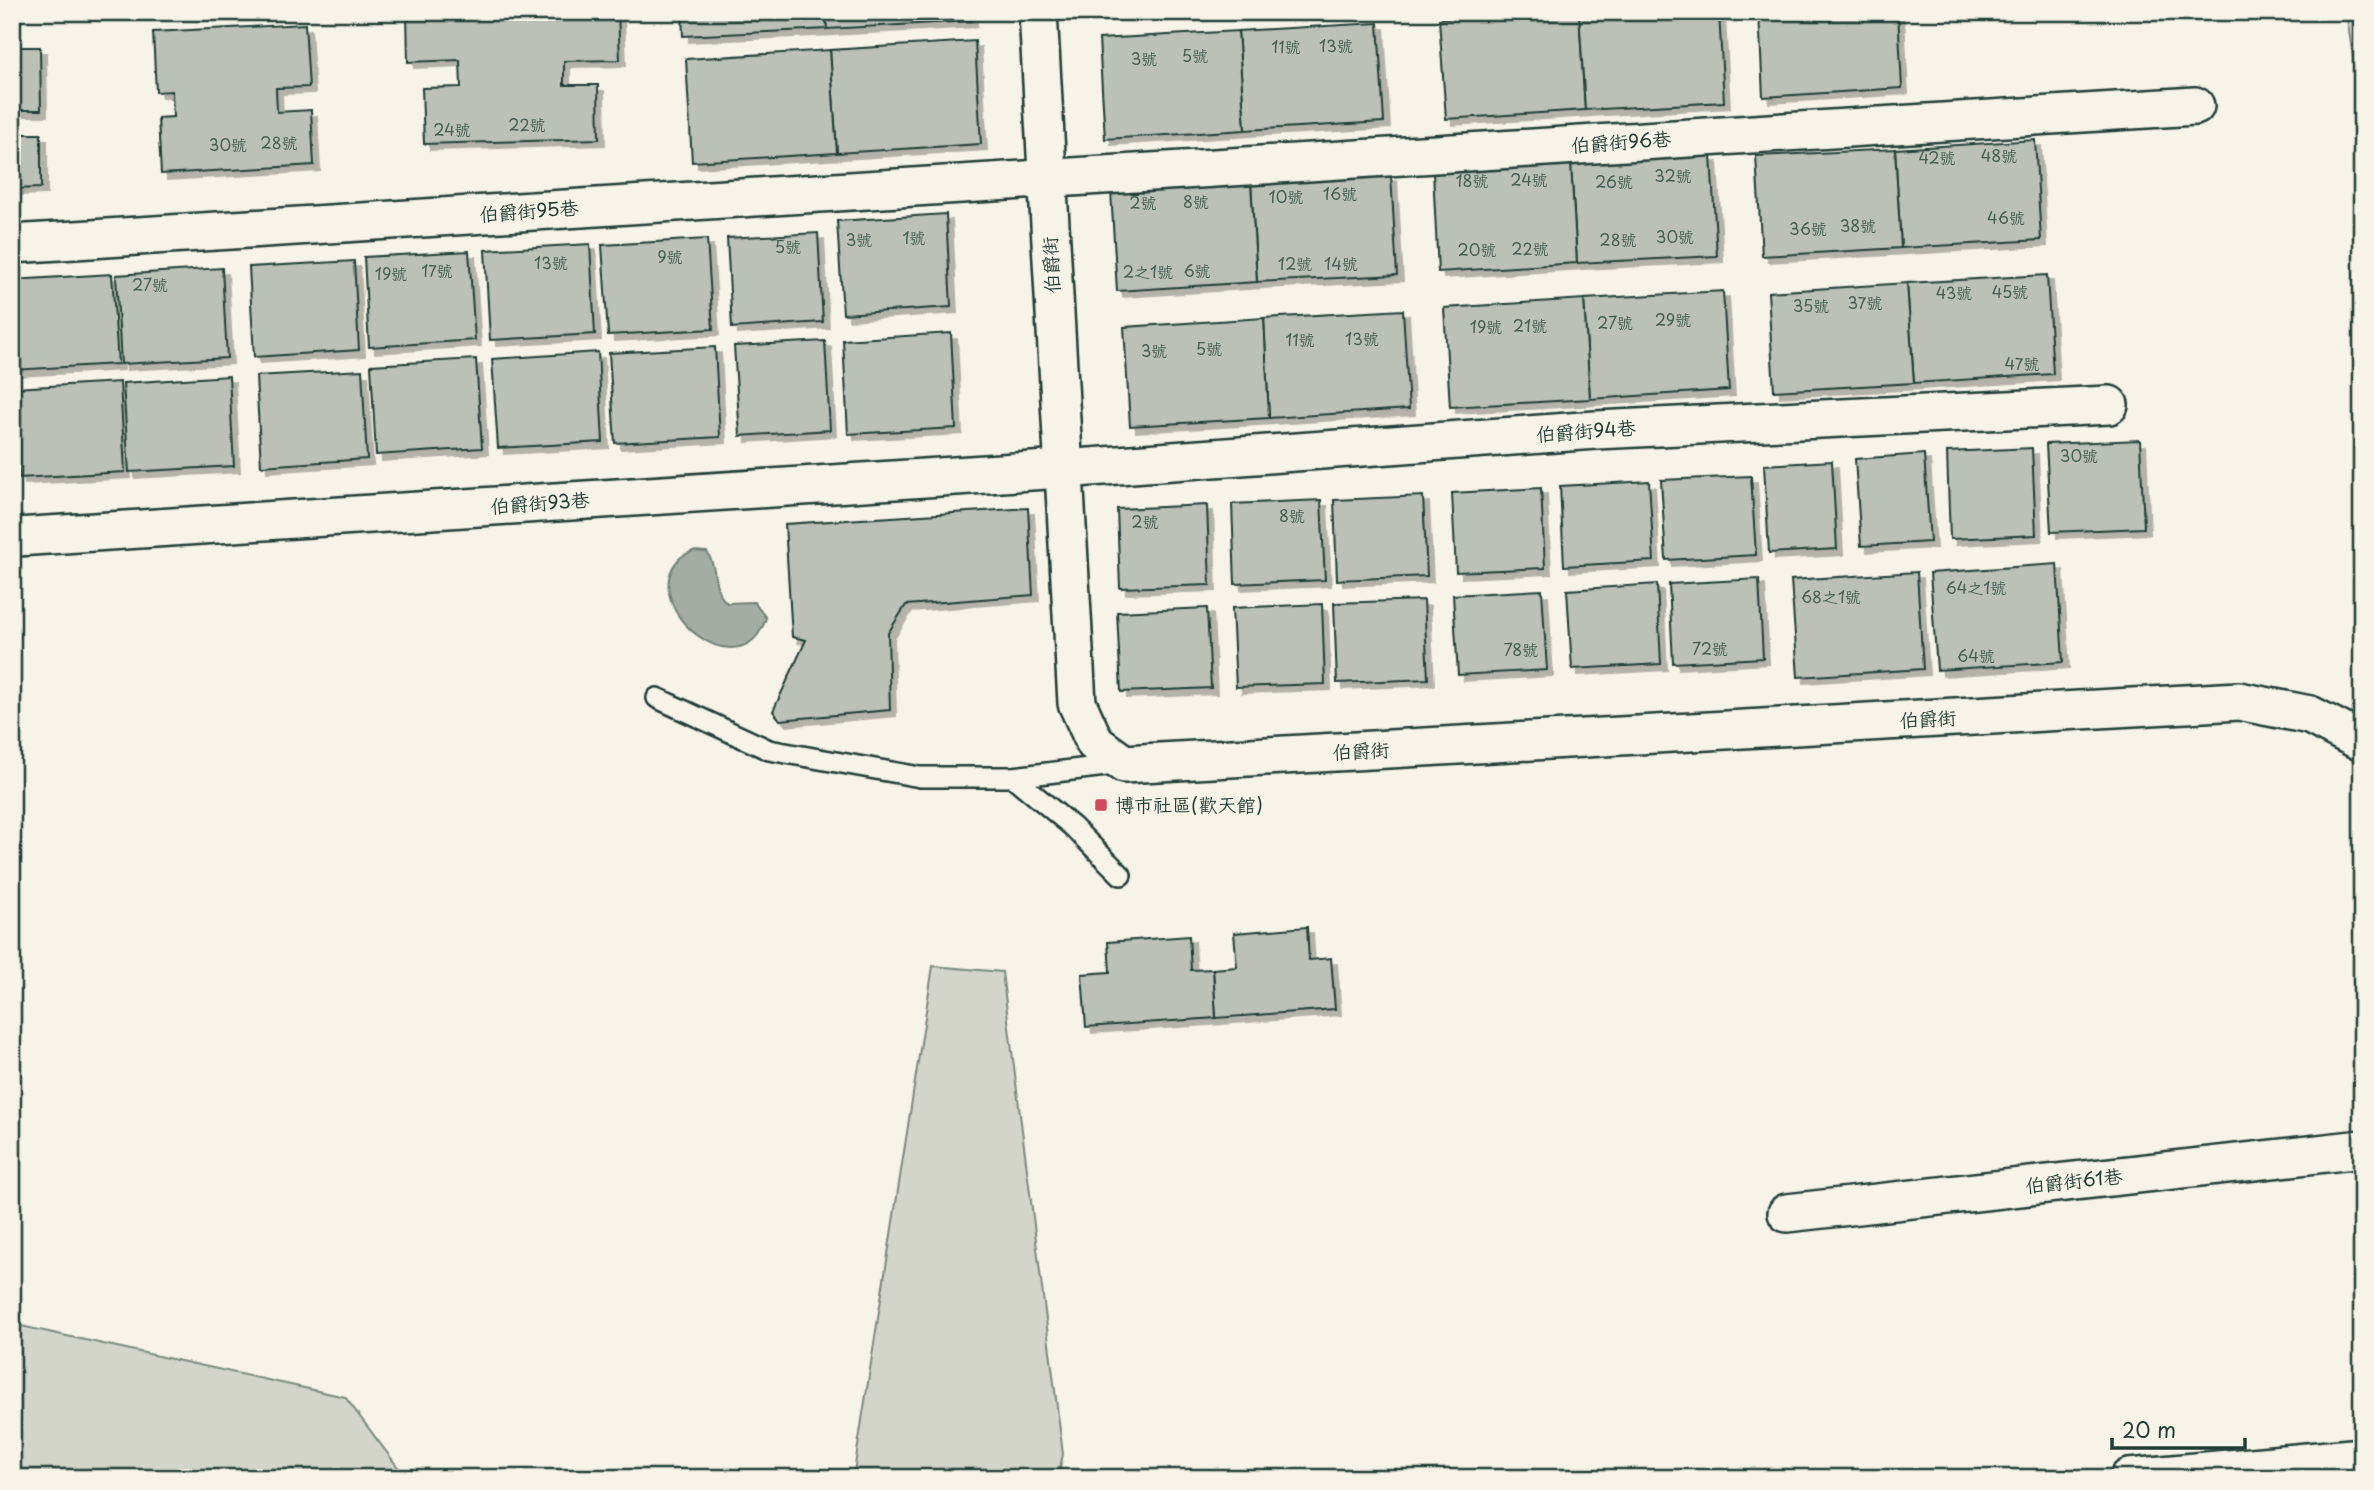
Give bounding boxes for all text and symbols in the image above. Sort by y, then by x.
house number: 13號 [1319,33,1353,57]
house number: 11號 [1271,34,1301,58]
house number: 5號 [1182,43,1208,67]
house number: 3號 [1131,46,1157,70]
house number: 22號 [508,112,546,136]
house number: 24號 [433,117,471,141]
street label: 伯爵街96巷 [1570,124,1672,158]
house number: 28號 [260,130,298,154]
house number: 30號 [209,132,247,156]
house number: 48號 [1981,143,2017,167]
house number: 42號 [1918,145,1956,169]
house number: 32號 [1654,163,1692,187]
house number: 24號 [1510,167,1548,191]
house number: 18號 [1455,168,1489,192]
house number: 26號 [1595,169,1633,193]
house number: 16號 [1323,181,1357,205]
house number: 10號 [1269,184,1303,208]
house number: 8號 [1183,189,1209,213]
house number: 2號 [1129,190,1157,214]
street label: 伯爵街95巷 [478,193,579,227]
house number: 46號 [1987,205,2025,229]
house number: 38號 [1840,213,1876,237]
house number: 36號 [1789,216,1827,240]
house number: 30號 [1656,224,1694,248]
house number: 1號 [902,225,926,249]
house number: 3號 [846,227,872,251]
house number: 28號 [1599,227,1637,251]
house number: 5號 [775,234,801,258]
street label: 伯爵街 [1035,236,1065,294]
house number: 22號 [1511,236,1549,260]
house number: 20號 [1458,237,1496,261]
house number: 9號 [657,244,683,268]
house number: 13號 [534,250,568,274]
house number: 12號 [1278,251,1312,275]
house number: 14號 [1324,251,1358,275]
house number: 17號 [421,258,453,282]
house number: 6號 [1183,258,1211,282]
house number: 2之1號 [1123,259,1173,283]
house number: 19號 [375,261,407,285]
house number: 27號 [132,272,168,296]
house number: 45號 [1992,279,2028,303]
house number: 43號 [1936,280,1972,304]
house number: 37號 [1848,290,1882,314]
house number: 35號 [1793,293,1829,317]
house number: 29號 [1655,307,1691,331]
house number: 27號 [1597,310,1633,334]
house number: 21號 [1513,313,1547,337]
house number: 19號 [1470,314,1502,338]
house number: 13號 [1345,326,1379,350]
house number: 11號 [1285,327,1315,351]
house number: 5號 [1196,336,1222,360]
house number: 3號 [1141,338,1167,362]
house number: 47號 [2005,351,2039,375]
street label: 伯爵街94巷 [1535,413,1637,447]
house number: 30號 [2060,443,2098,467]
street label: 伯爵街93巷 [490,485,590,519]
house number: 8號 [1279,503,1305,527]
house number: 2號 [1131,509,1159,533]
house number: 64之1號 [1946,575,2006,599]
house number: 68之1號 [1801,584,1861,608]
house number: 72號 [1692,636,1728,660]
house number: 78號 [1504,637,1538,661]
house number: 64號 [1957,643,1995,667]
street label: 伯爵街 [1899,703,1957,733]
street label: 伯爵街 [1332,735,1390,765]
place label: 博市社區(歡天館) [1115,790,1263,818]
marker: 博市社區(歡天館) [1093,797,1109,813]
street label: 伯爵街61巷 [2024,1161,2124,1199]
scale bar [2112,1406,2244,1450]
text: 20 m [2122,1413,2176,1445]

